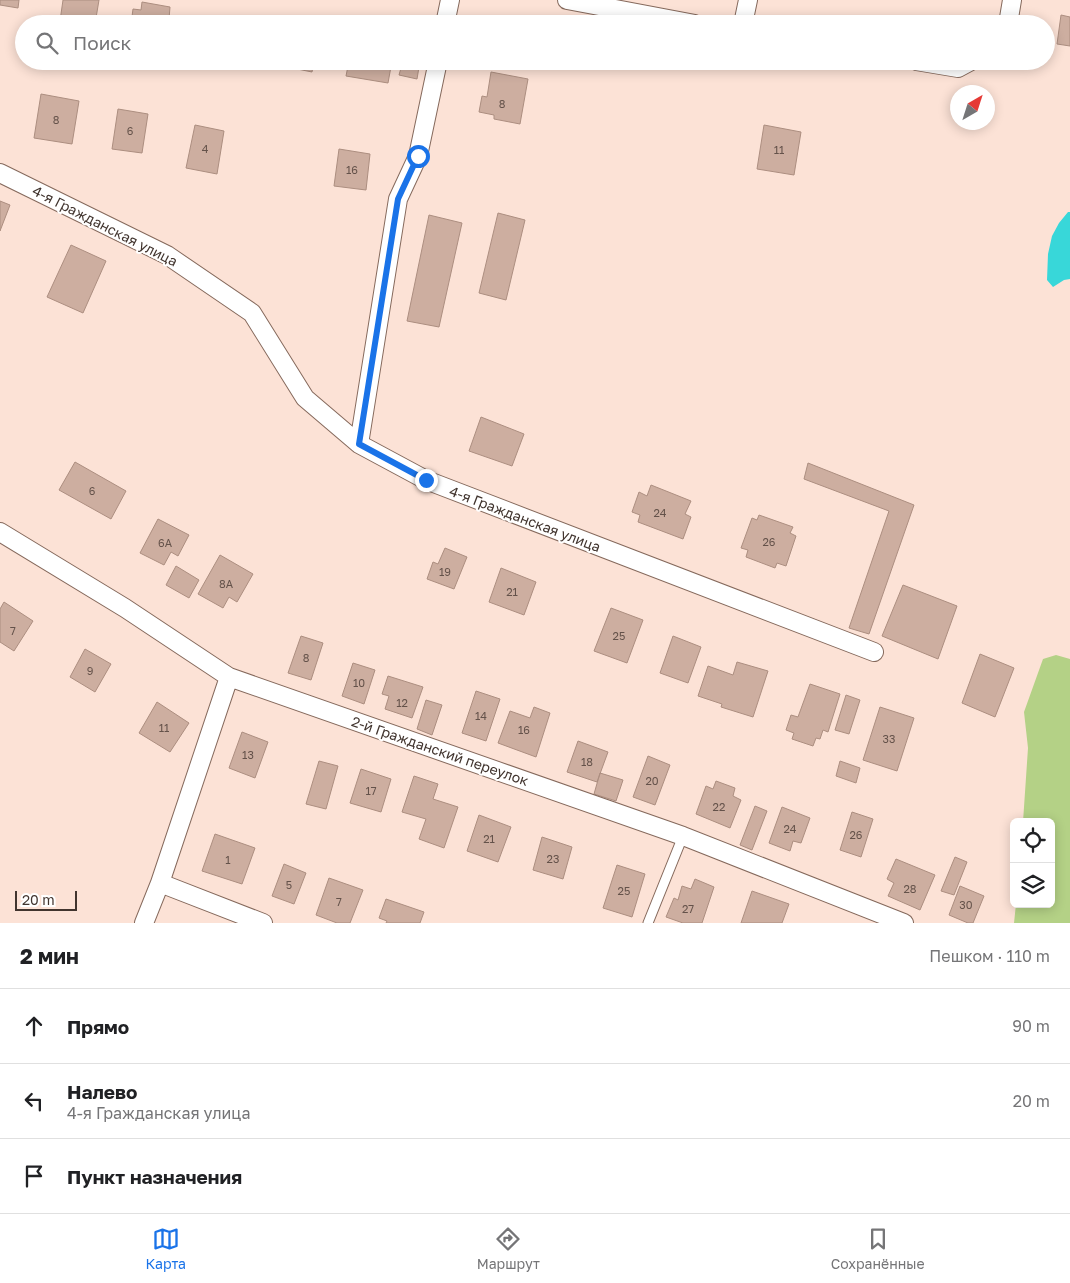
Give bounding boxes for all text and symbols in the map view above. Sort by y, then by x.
search box [15,15,1055,70]
icon: search [33,29,61,57]
text: Поиск [73,31,132,54]
north arrow [950,85,995,130]
house number: 8 [499,97,506,110]
house number: 8 [53,113,60,126]
house number: 6 [127,124,134,137]
house number: 4 [202,142,209,155]
house number: 11 [774,143,784,156]
route start [407,145,430,168]
house number: 16 [346,163,358,176]
street label: 4-я Гражданская улица [30,182,181,270]
route end [415,469,438,492]
street label: 4-я Гражданская улица [447,482,603,555]
house number: 6 [89,484,96,497]
house number: 24 [653,506,667,519]
house number: 26 [762,535,776,548]
house number: 6А [158,536,173,549]
house number: 19 [439,565,451,578]
house number: 8А [219,577,234,590]
house number: 21 [506,585,518,598]
house number: 7 [10,624,16,637]
house number: 25 [613,629,625,642]
house number: 8 [303,651,310,664]
house number: 9 [87,664,93,677]
house number: 10 [353,676,365,689]
house number: 12 [396,696,408,709]
house number: 14 [475,709,487,722]
street label: 2-й Гражданский переулок [349,712,531,789]
house number: 11 [159,721,169,734]
house number: 16 [518,723,530,736]
house number: 33 [883,732,895,745]
house number: 13 [242,748,254,761]
house number: 18 [581,755,593,768]
house number: 20 [645,774,659,787]
house number: 17 [365,784,377,797]
house number: 22 [713,800,725,813]
map controls [1010,818,1055,908]
button: locate [1010,818,1055,863]
house number: 24 [783,822,797,835]
house number: 26 [849,828,863,841]
house number: 21 [483,832,495,845]
house number: 23 [547,852,559,865]
house number: 1 [225,853,231,866]
button: layers [1010,863,1055,908]
house number: 5 [286,878,292,891]
house number: 28 [903,882,917,895]
house number: 25 [618,884,630,897]
scale bar [15,888,78,911]
text: 20 m [22,891,55,908]
house number: 7 [336,895,342,908]
house number: 30 [959,898,973,911]
house number: 27 [682,902,694,915]
text: 2 мин [20,943,79,969]
text: Пешком · 110 m [929,946,1050,966]
icon: ahead [20,1012,48,1040]
text: Прямо [67,1015,129,1038]
text: 90 m [1012,1016,1050,1036]
text: Налево [67,1080,137,1103]
icon: left [20,1087,48,1115]
text: 20 m [1013,1091,1050,1111]
text: 4-я Гражданская улица [67,1103,250,1123]
icon: arrive [20,1162,48,1190]
text: Пункт назначения [67,1165,242,1188]
tab: Карта [145,1225,186,1272]
tab: Маршрут [477,1225,540,1272]
tab: Сохранённые [831,1225,925,1272]

